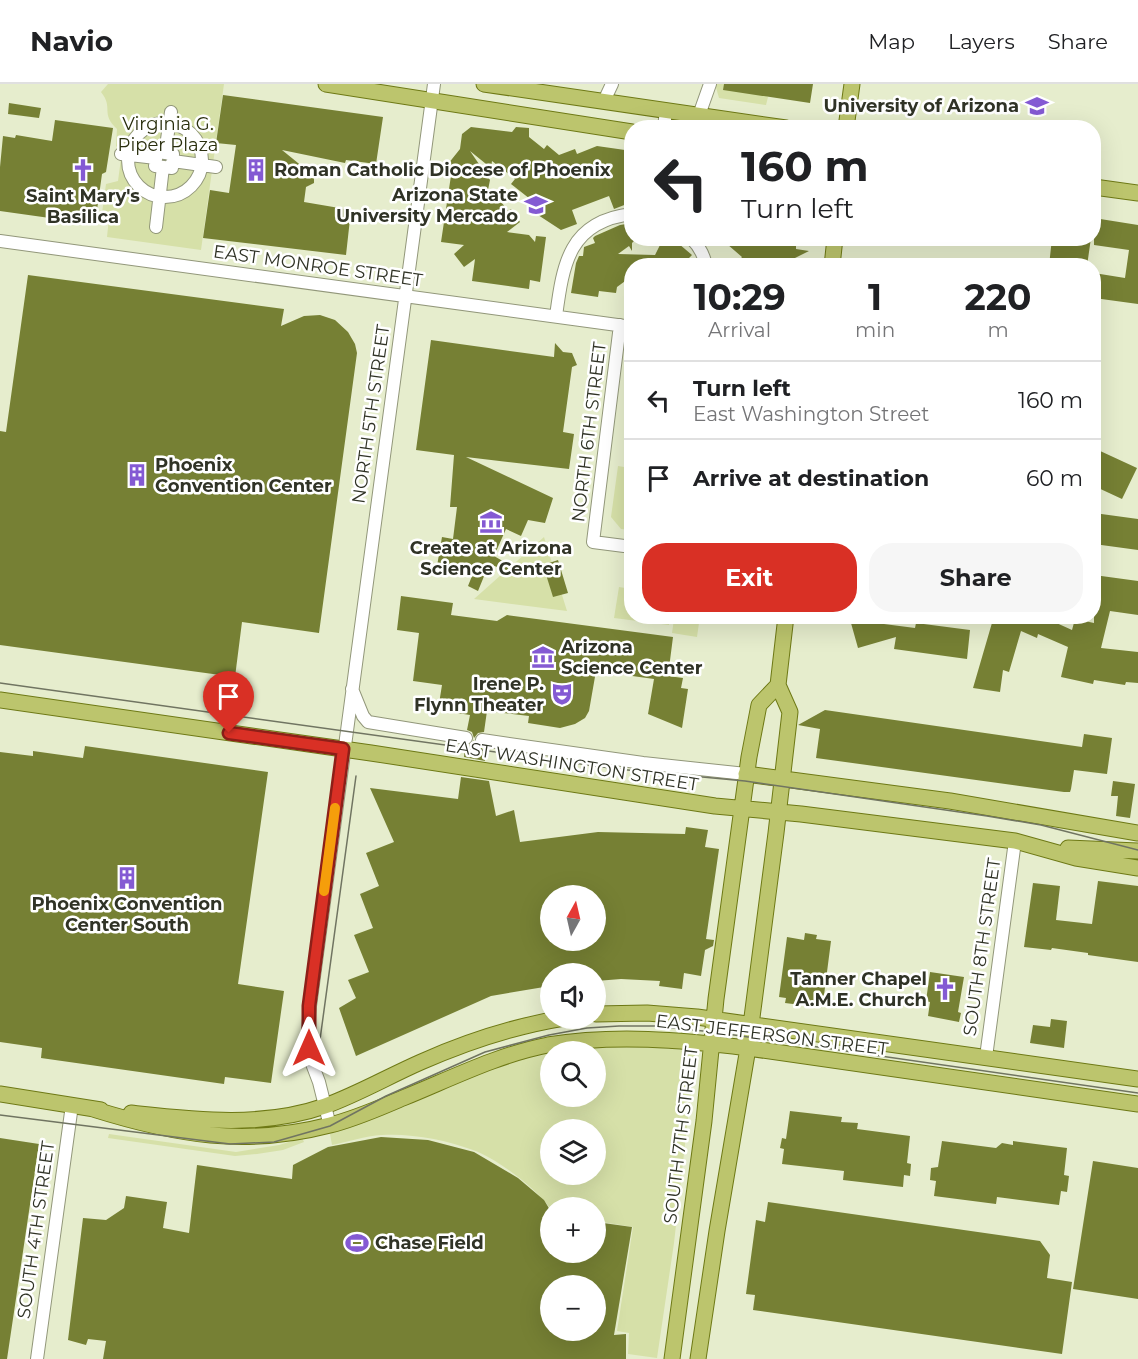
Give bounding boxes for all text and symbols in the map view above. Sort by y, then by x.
text: Navio [30,24,113,58]
text: Map [868,29,915,54]
text: Layers [948,29,1015,54]
text: Share [1048,29,1108,54]
school or university icon: University of Arizona [1024,93,1050,119]
place label: University of Arizona [823,95,1019,117]
park label: Virginia G. Piper Plaza [118,113,218,156]
text: 160 m [741,140,869,192]
icon: left [642,144,720,222]
church icon: Saint Mary's Basilica [70,157,96,183]
building icon: Roman Catholic Diocese of Phoenix [243,157,269,183]
place label: Roman Catholic Diocese of Phoenix [274,159,611,181]
place label: Arizona State University Mercado [336,184,518,227]
place label: Saint Mary's Basilica [26,185,140,228]
school or university icon: Arizona State University Mercado [523,192,549,218]
text: Turn left [741,192,854,225]
street label: EAST MONROE STREET [212,240,425,292]
text: 10:29 [693,275,786,319]
text: 1 [868,275,882,319]
text: 220 [965,275,1032,319]
text: Arrival [708,318,771,342]
text: min [855,318,895,342]
text: m [987,318,1009,342]
street label: NORTH 5TH STREET [348,322,395,505]
street label: NORTH 6TH STREET [567,340,611,523]
text: Turn left [693,375,791,402]
icon: left [642,384,675,417]
text: 160 m [1018,387,1083,414]
text: East Washington Street [693,402,929,426]
place label: Phoenix Convention Center [155,454,332,497]
building icon: Phoenix Convention Center [124,462,150,488]
icon: arrive [642,462,675,495]
text: Arrive at destination [693,465,929,492]
text: 60 m [1026,465,1083,492]
museum icon: Create at Arizona Science Center [478,509,504,535]
place label: Create at Arizona Science Center [410,537,572,580]
button: Exit [642,543,857,612]
button: Share [869,543,1083,612]
place label: Arizona Science Center [560,636,703,679]
museum icon: Arizona Science Center [530,644,556,670]
pin [203,671,254,733]
place label: Irene P. Flynn Theater [414,673,544,716]
icon: arrive [212,680,245,713]
theatre icon: Irene P. Flynn Theater [549,681,575,707]
street label: EAST WASHINGTON STREET [444,734,701,796]
street label: SOUTH 8TH STREET [959,856,1005,1037]
building icon: Phoenix Convention Center South [114,865,140,891]
north arrow [540,885,606,951]
map controls [540,885,606,1341]
place label: Phoenix Convention Center South [31,893,223,936]
button: sound [540,963,606,1029]
place label: Tanner Chapel A.M.E. Church [790,968,927,1011]
church icon: Tanner Chapel A.M.E. Church [932,976,958,1002]
street label: EAST JEFFERSON STREET [655,1010,890,1060]
position arrow [277,1016,341,1080]
button: search [540,1041,606,1107]
street label: SOUTH 7TH STREET [659,1044,703,1225]
button: layers [540,1119,606,1185]
street label: SOUTH 4TH STREET [13,1139,59,1320]
button: + [540,1197,606,1263]
sports icon: Chase Field [344,1230,370,1256]
place label: Chase Field [375,1232,484,1254]
button: − [540,1275,606,1341]

